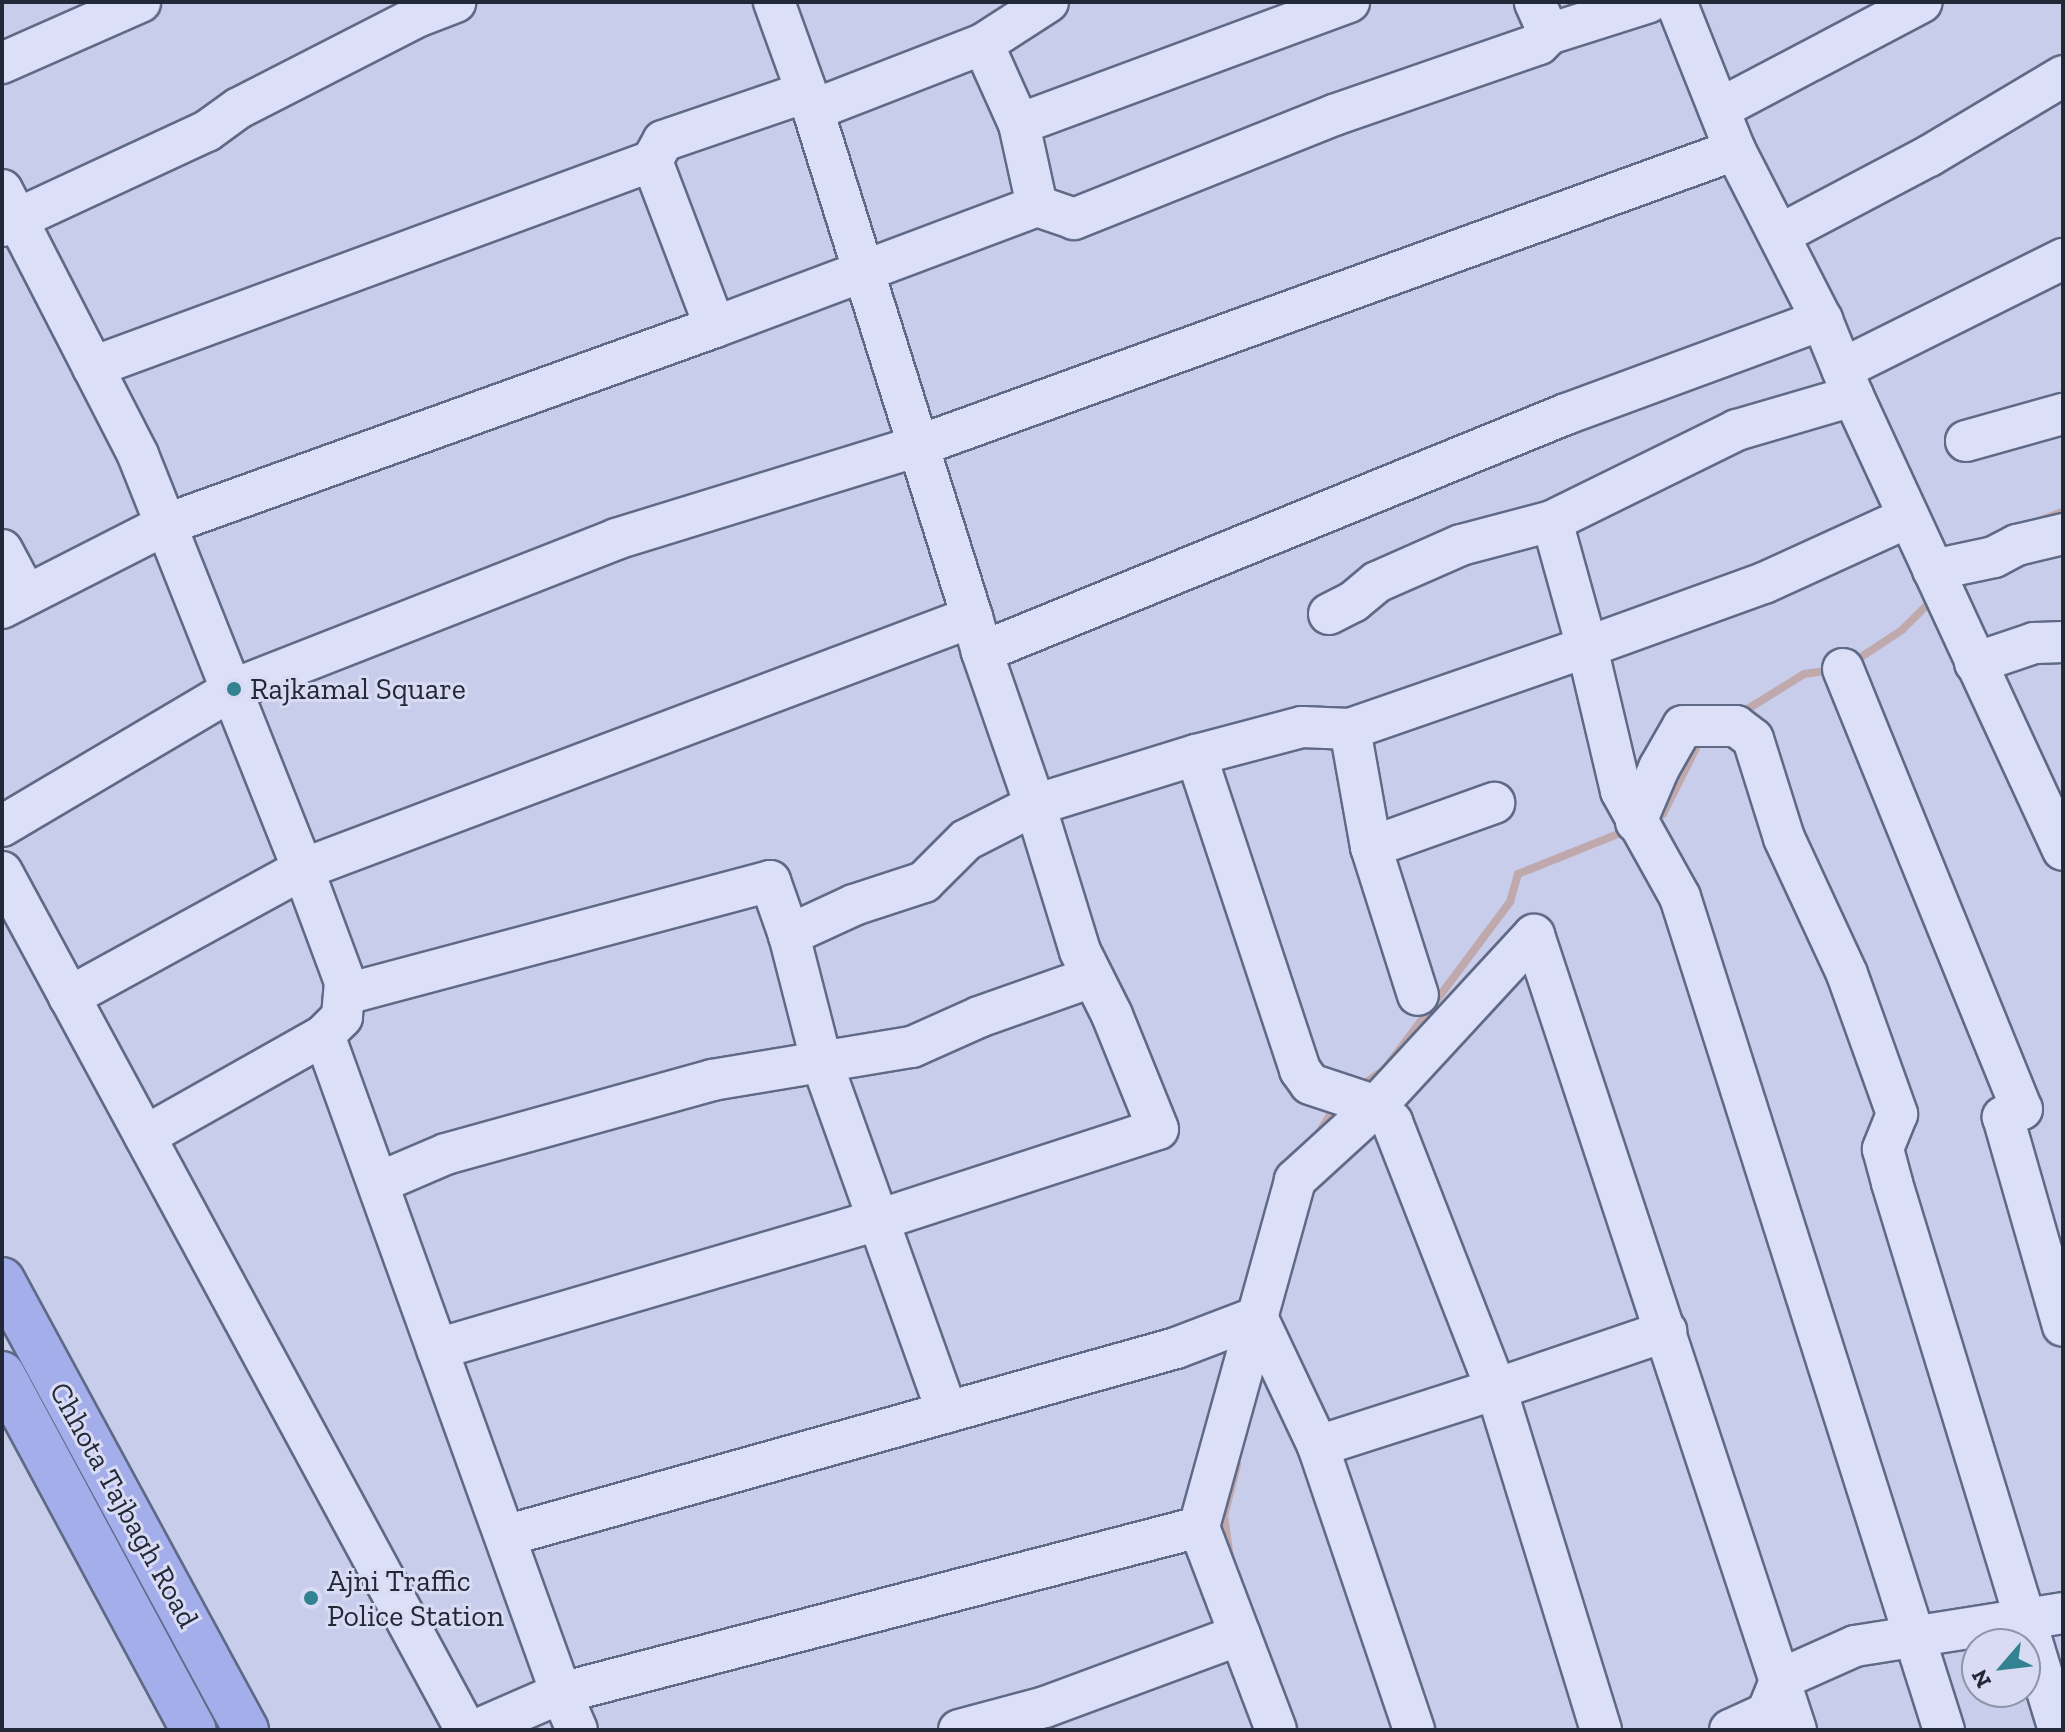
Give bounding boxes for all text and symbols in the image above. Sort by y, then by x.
place label: Rajkamal Square [250,671,466,707]
marker: Rajkamal Square [225,680,243,698]
street label: Chhota Tajbagh Road [41,1376,207,1634]
place label: Ajni Traffic Police Station [327,1563,504,1634]
marker: Ajni Traffic Police Station [302,1589,320,1607]
north arrow [1961,1628,2041,1708]
text: N [1965,1665,1997,1692]

